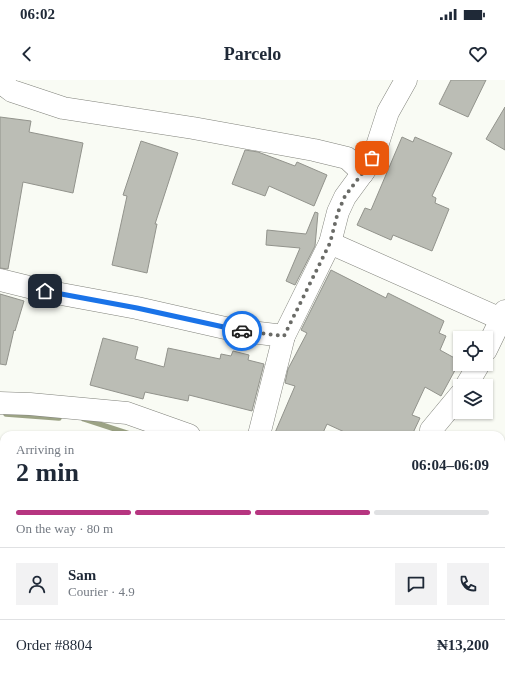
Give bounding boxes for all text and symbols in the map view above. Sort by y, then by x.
text: 06:02 [20,6,55,22]
icon: back [16,43,38,65]
icon: heart [467,43,489,65]
text: Parcelo [224,44,281,64]
pin [355,141,389,175]
icon: bag [361,147,383,169]
pin [28,274,62,308]
icon: home [34,280,56,302]
courier [222,311,262,351]
icon: car [231,320,253,342]
map controls [453,331,493,419]
button: locate [453,331,493,371]
button: layers [453,379,493,419]
text: Arriving in [16,442,74,457]
text: 06:04–06:09 [412,457,489,473]
text: 2 min [16,458,79,487]
text: On the way · 80 m [16,521,113,536]
button: person [16,563,58,605]
button: chat [395,563,437,605]
button: phone [447,563,489,605]
text: Sam [68,567,96,583]
text: Courier · 4.9 [68,584,135,599]
text: Order #8804 [16,637,92,653]
text: ₦13,200 [437,637,489,653]

